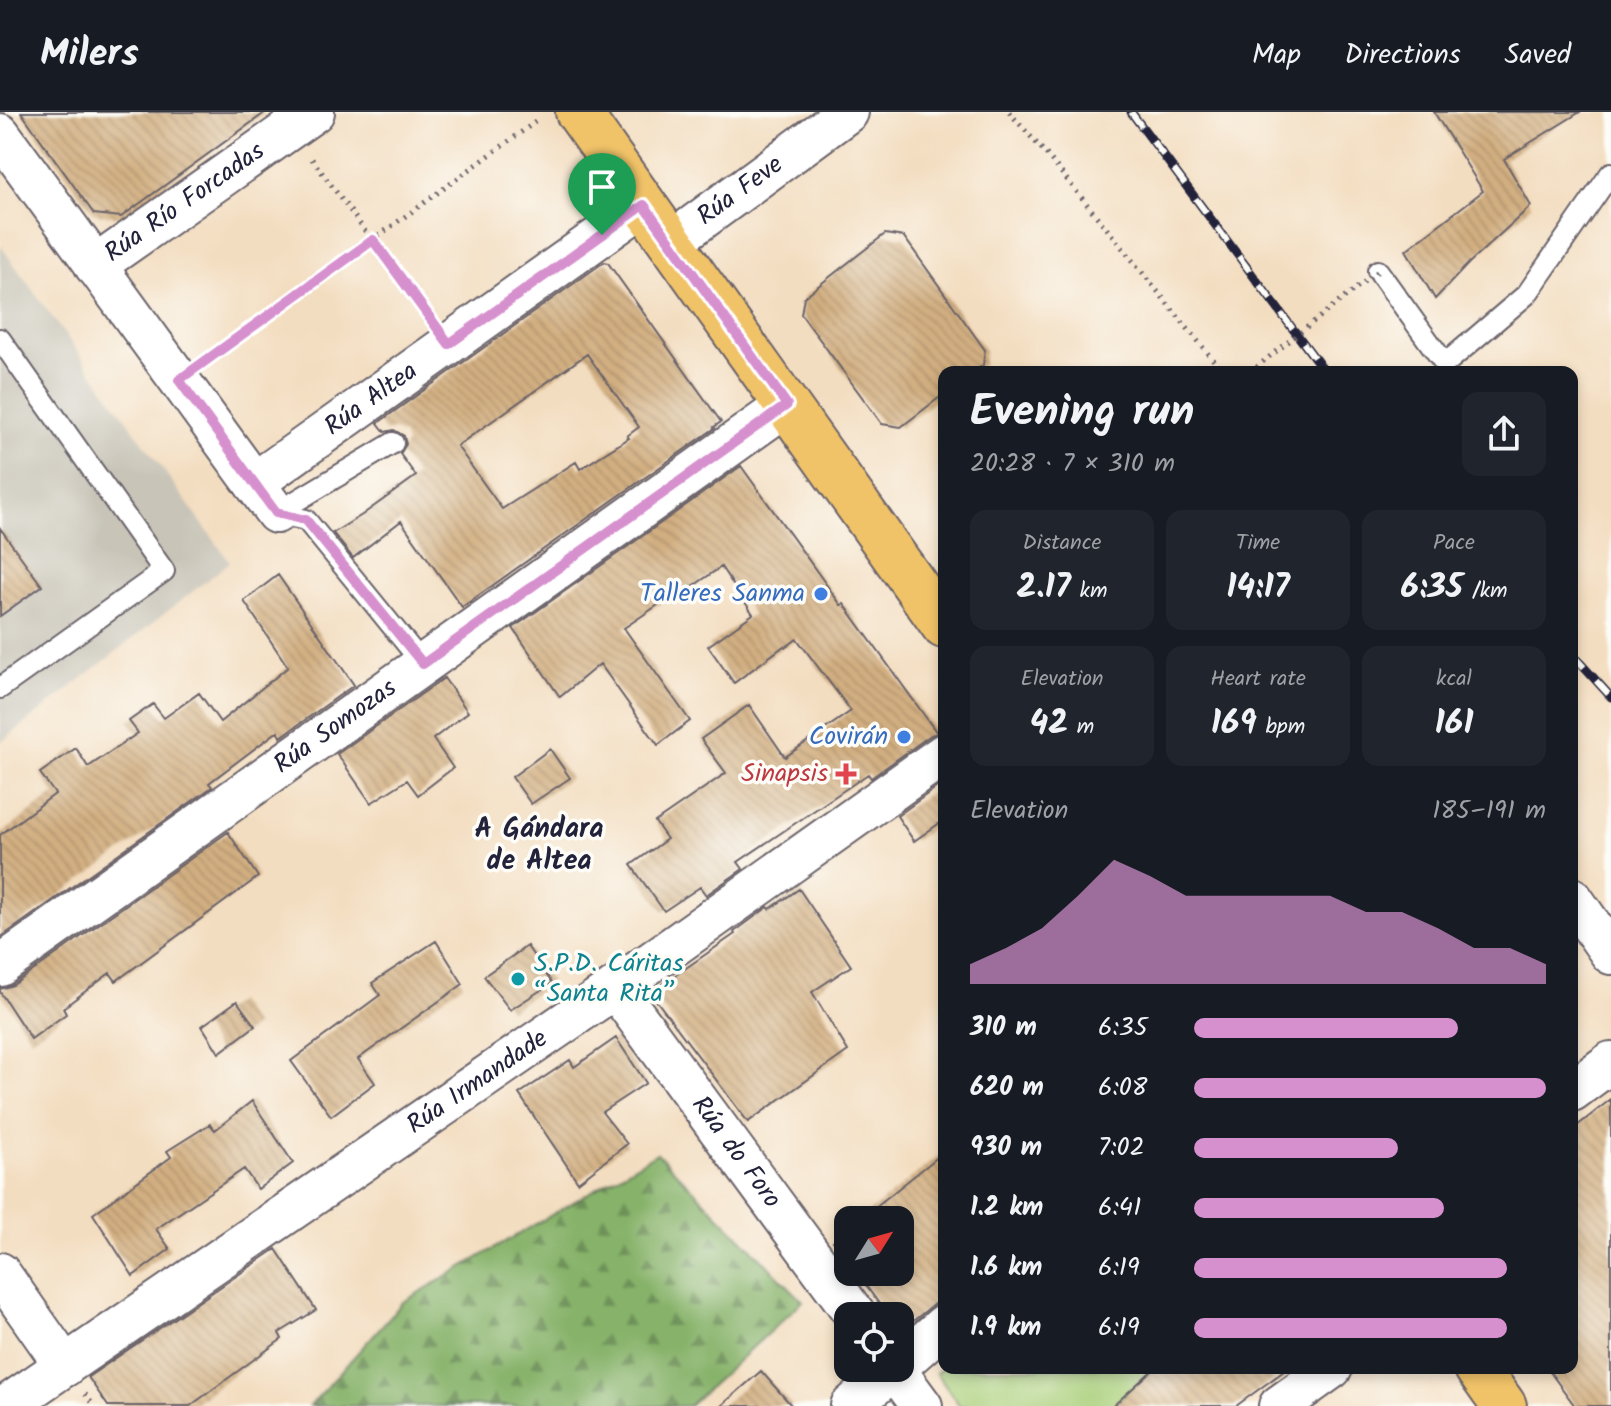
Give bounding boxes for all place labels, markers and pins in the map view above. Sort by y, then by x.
pin [568,153,636,235]
place label: Talleres Sanma [640,573,805,615]
marker: Talleres Sanma [812,585,830,603]
place label: Covirán [809,716,888,758]
marker: Covirán [895,728,913,746]
place label: Sinapsis [741,753,828,795]
marker: Sinapsis [835,763,857,785]
place label: S.P.D. Cáritas “Santa Rita” [534,943,684,1015]
marker: S.P.D. Cáritas “Santa Rita” [509,970,527,988]

